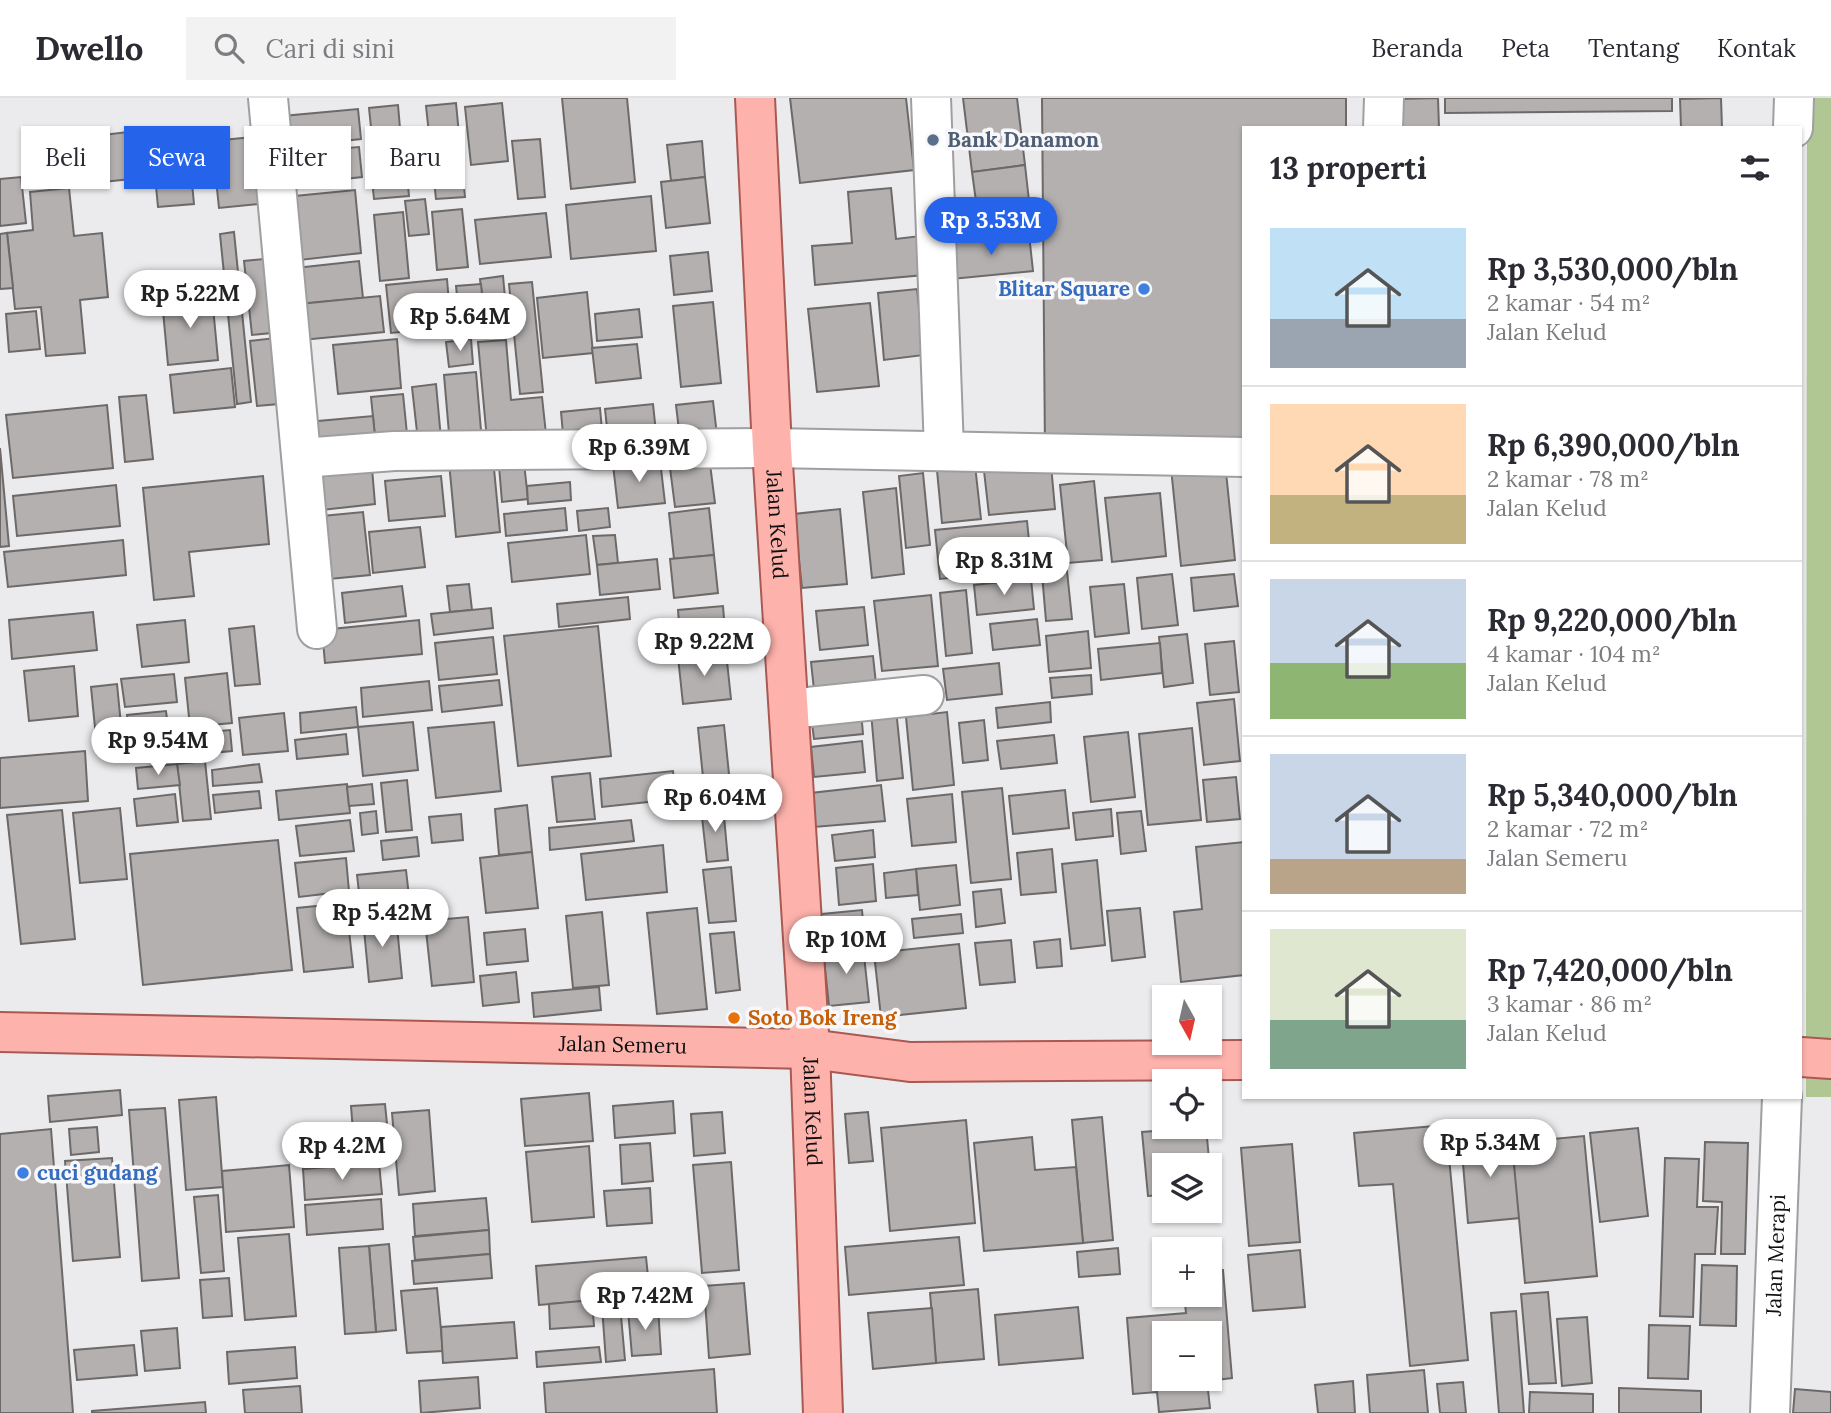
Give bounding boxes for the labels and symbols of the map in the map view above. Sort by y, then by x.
place label: Bank Danamon [947,126,1099,153]
marker: Bank Danamon [925,132,941,148]
pin: Rp 3.53M [919,198,1063,257]
pin: Rp 5.22M [118,271,262,330]
place label: Blitar Square [998,275,1130,302]
marker: Blitar Square [1136,281,1152,297]
pin: Rp 5.64M [388,294,532,353]
pin: Rp 6.39M [567,424,711,484]
street label: Jalan Kelud [760,468,794,580]
pin: Rp 8.31M [932,538,1076,597]
pin: Rp 9.22M [632,618,776,678]
pin: Rp 9.54M [86,718,230,777]
pin: Rp 6.04M [643,774,787,834]
pin: Rp 5.42M [310,890,454,949]
pin: Rp 10M [789,916,903,976]
north arrow [1152,985,1222,1055]
place label: Soto Bok Ireng [748,1004,898,1031]
marker: Soto Bok Ireng [726,1010,742,1026]
street label: Jalan Semeru [557,1030,687,1059]
street label: Jalan Kelud [797,1055,828,1167]
pin: Rp 5.34M [1418,1119,1562,1179]
pin: Rp 4.2M [277,1122,407,1182]
place label: cuci gudang [37,1159,159,1186]
marker: cuci gudang [15,1165,31,1181]
street label: Jalan Merapi [1760,1194,1791,1318]
pin: Rp 7.42M [573,1272,717,1332]

